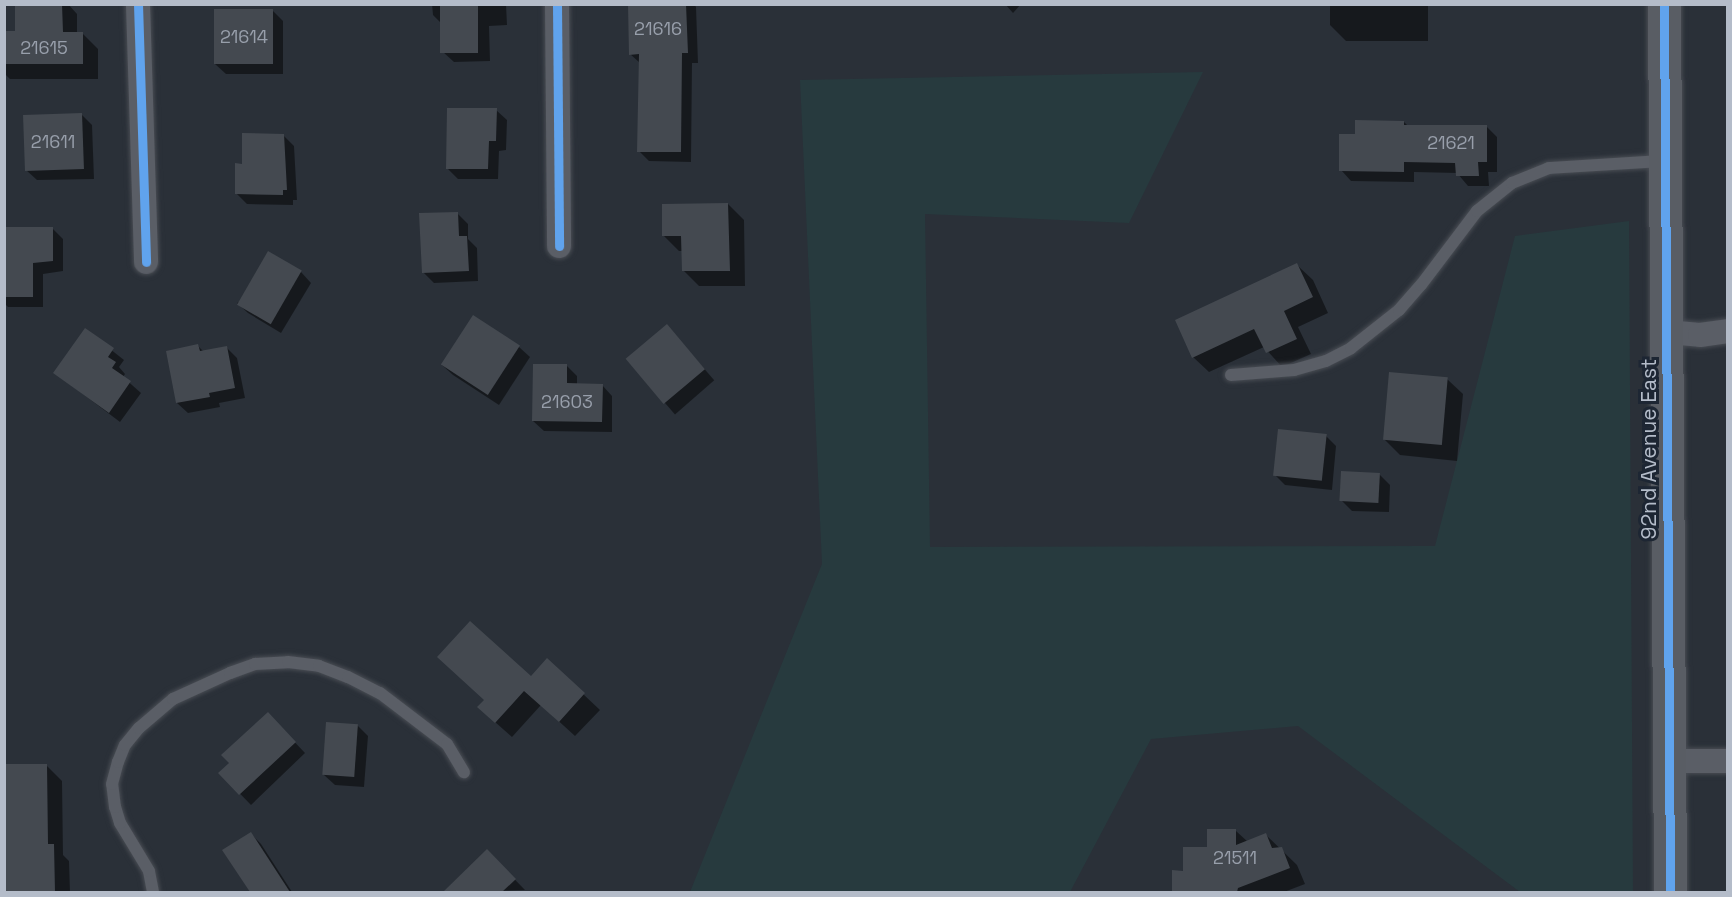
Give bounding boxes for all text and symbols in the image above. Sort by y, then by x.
house number: 21616 [634,18,682,40]
house number: 21614 [220,26,268,48]
house number: 21615 [20,37,68,59]
house number: 21611 [31,131,75,153]
house number: 21621 [1427,132,1475,154]
street label: 92nd Avenue East [1636,358,1662,540]
house number: 21603 [541,391,593,413]
house number: 21511 [1213,847,1257,869]

